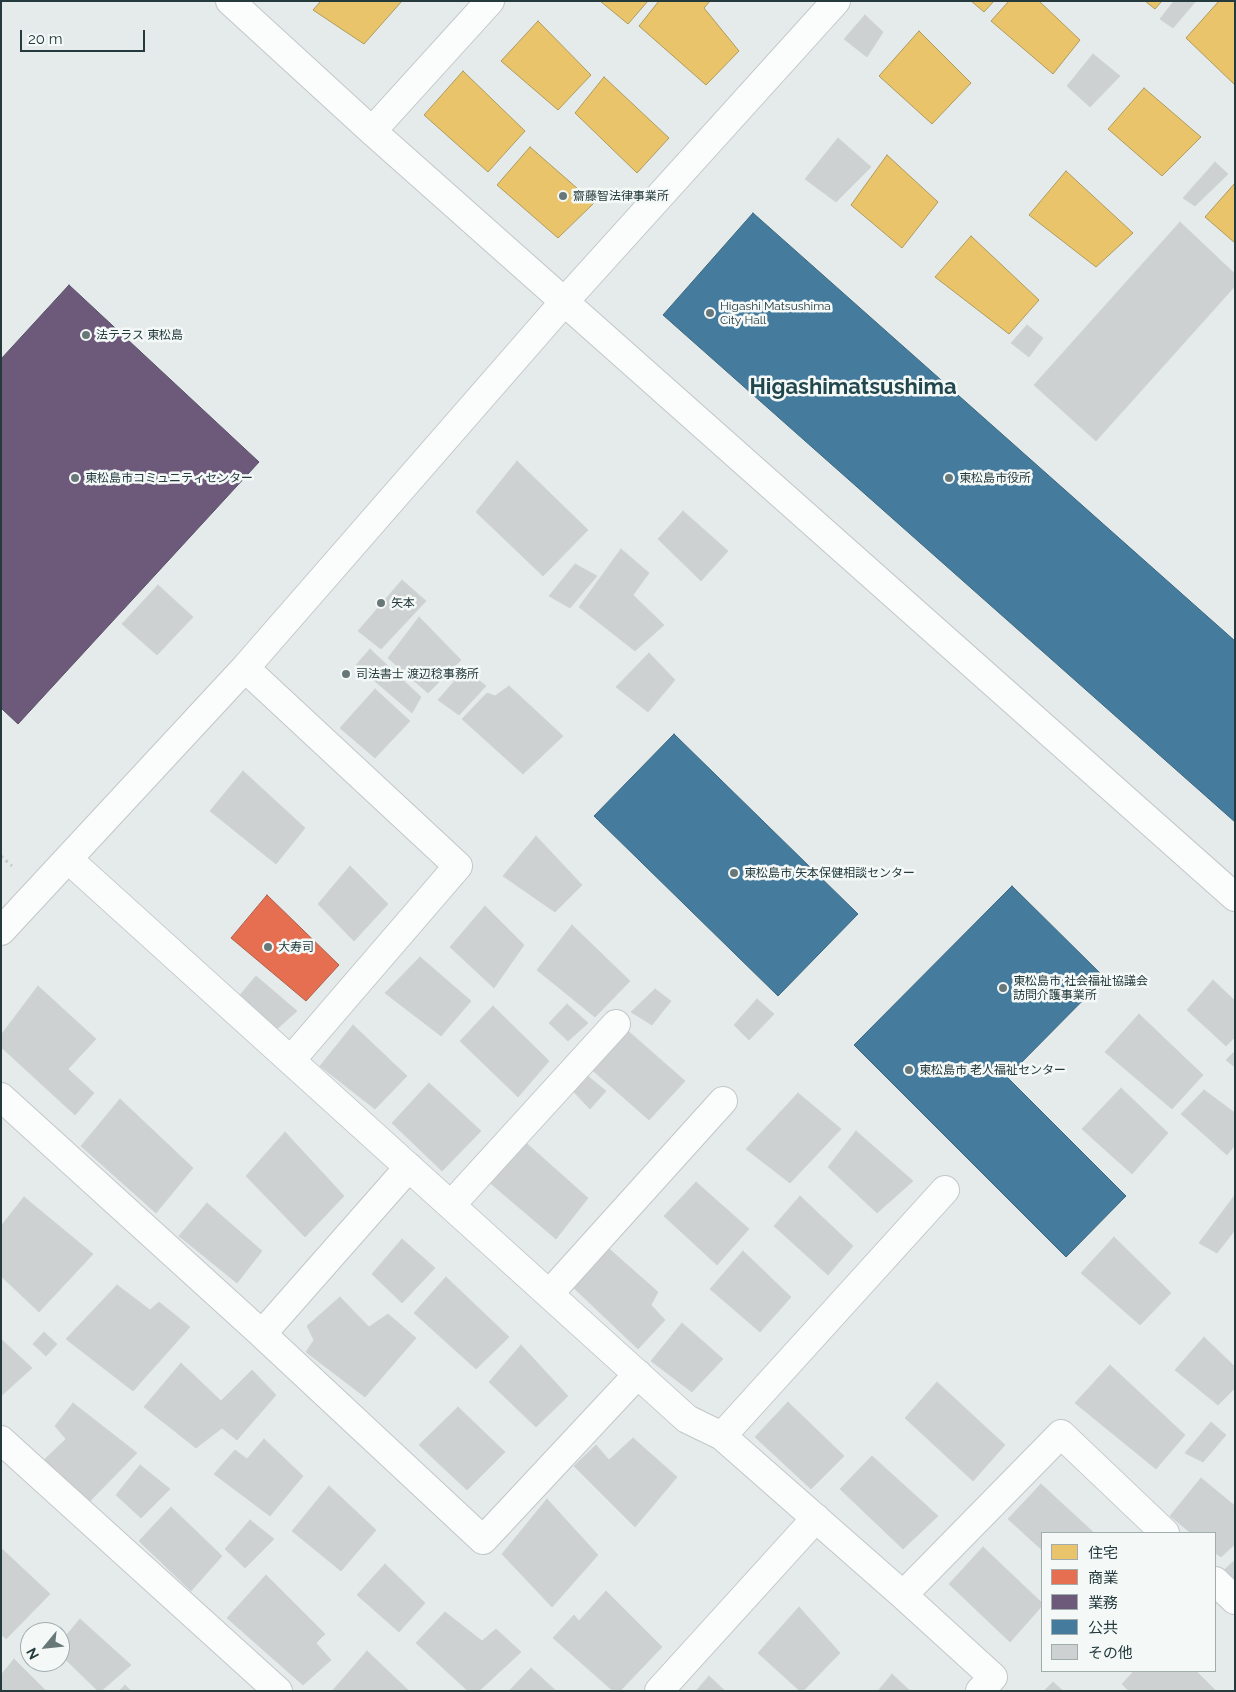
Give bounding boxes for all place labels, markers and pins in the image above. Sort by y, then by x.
place label: 齋藤智法律事業所 [573,189,669,203]
marker: 齋藤智法律事業所 [557,190,569,202]
place label: Higashi Matsushima City Hall [720,299,831,327]
marker: Higashi Matsushima City Hall [704,307,716,319]
place label: 法テラス 東松島 [96,328,183,342]
marker: 法テラス 東松島 [80,329,92,341]
place label: 東松島市コミュニティセンター [85,471,253,485]
place label: 東松島市役所 [959,471,1031,485]
marker: 東松島市コミュニティセンター [69,472,81,484]
marker: 東松島市役所 [943,472,955,484]
place label: 矢本 [391,596,415,610]
marker: 矢本 [375,597,387,609]
place label: 司法書士 渡辺稔事務所 [356,667,479,681]
marker: 司法書士 渡辺稔事務所 [340,668,352,680]
place label: 東松島市 矢本保健相談センター [744,866,915,880]
marker: 東松島市 矢本保健相談センター [728,867,740,879]
place label: 大寿司 [278,940,314,954]
marker: 大寿司 [262,941,274,953]
place label: 東松島市 社会福祉協議会 訪問介護事業所 [1013,974,1148,1002]
marker: 東松島市 社会福祉協議会 訪問介護事業所 [997,982,1009,994]
place label: 東松島市 老人福祉センター [919,1063,1066,1077]
marker: 東松島市 老人福祉センター [903,1064,915,1076]

